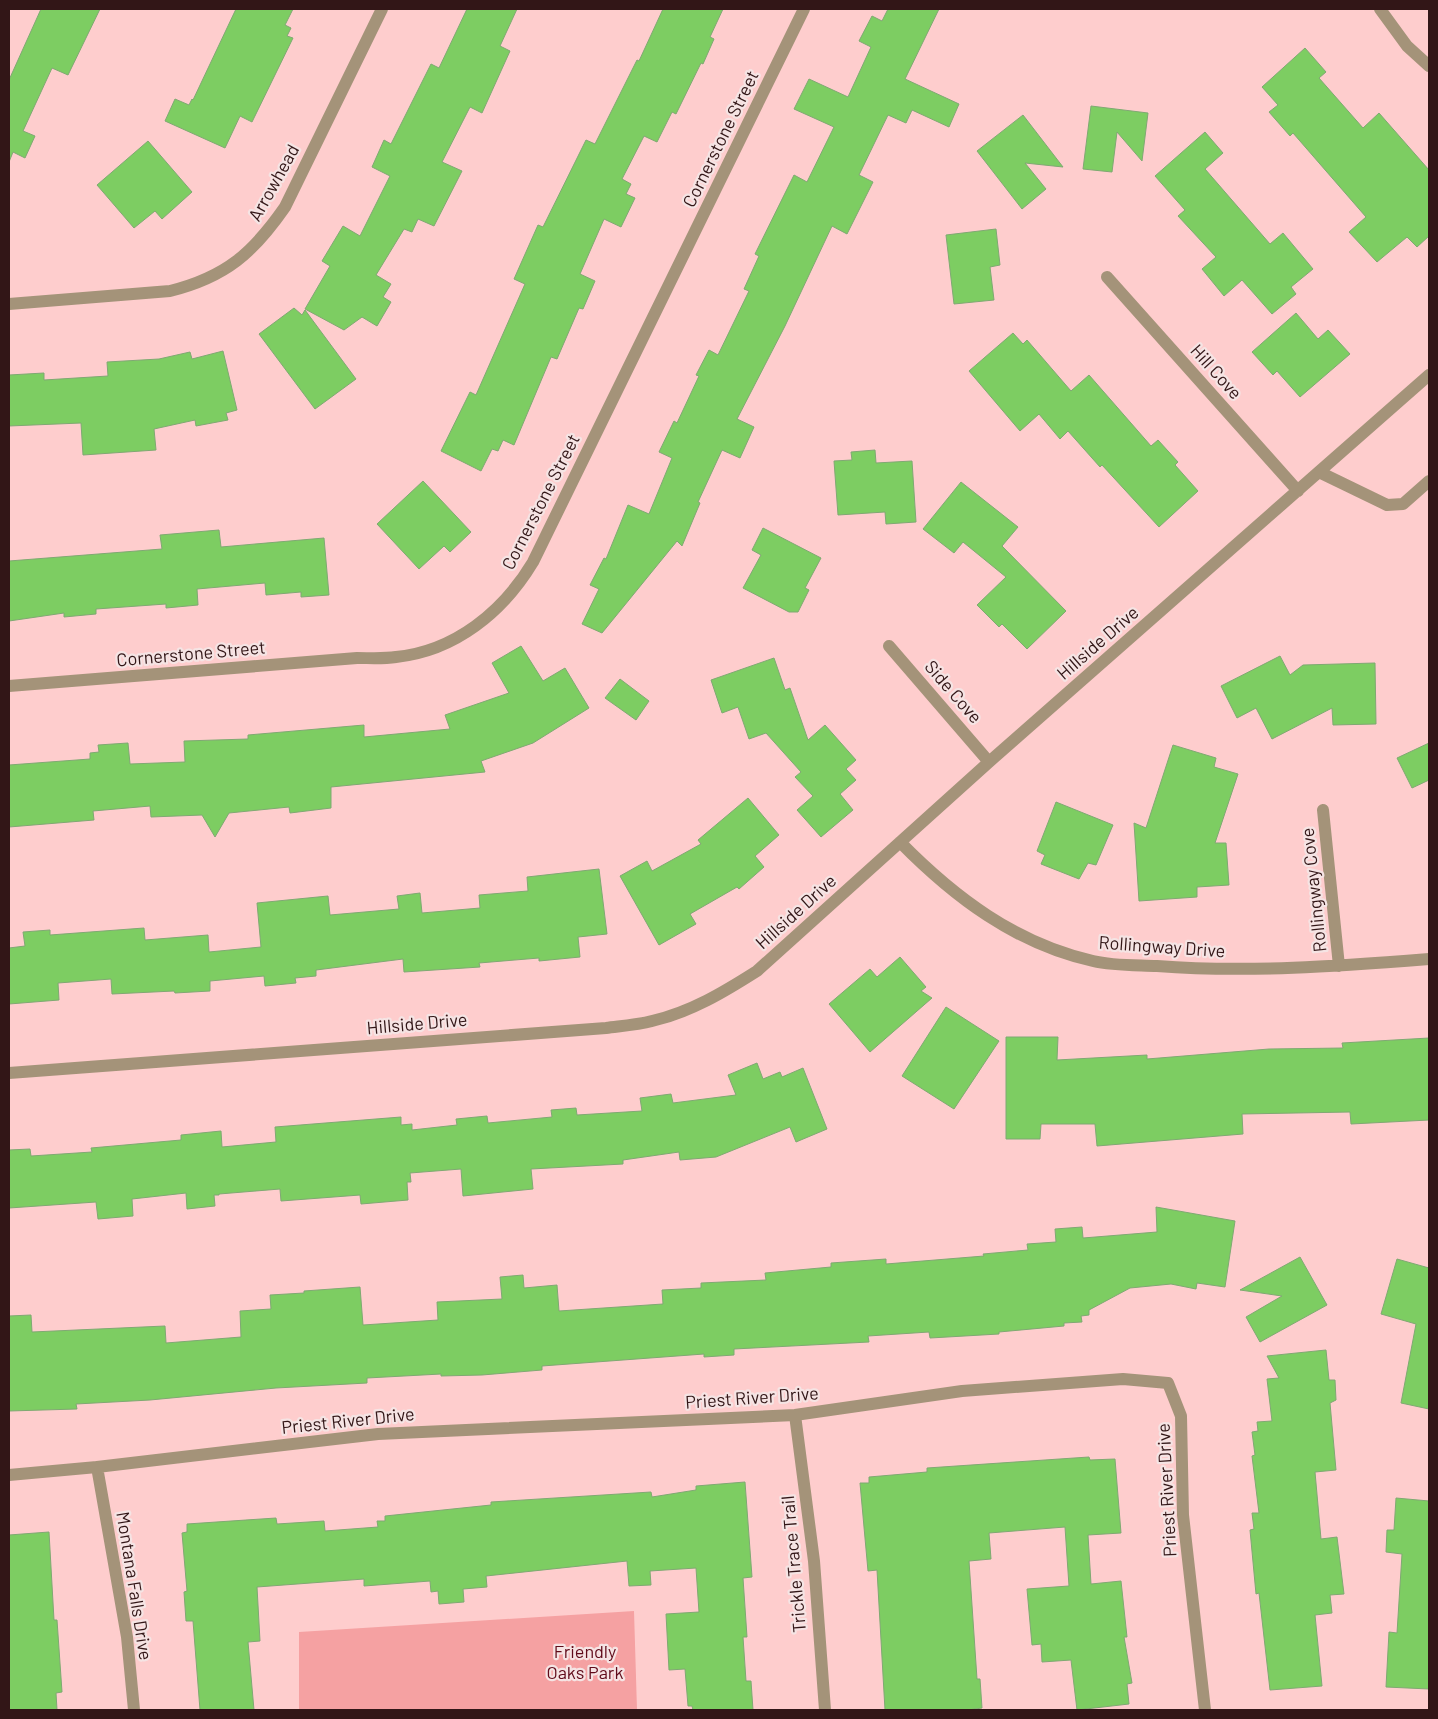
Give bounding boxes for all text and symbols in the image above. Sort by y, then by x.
street label: Cornerstone Street [677,67,763,211]
street label: Arrowhead [243,140,303,225]
street label: Hill Cove [1186,339,1247,403]
street label: Cornerstone Street [496,430,584,573]
street label: Hillside Drive [1052,601,1143,684]
street label: Cornerstone Street [115,636,266,670]
street label: Side Cove [920,655,987,727]
street label: Rollingway Cove [1296,827,1330,953]
street label: Hillside Drive [750,869,840,953]
street label: Rollingway Drive [1098,931,1226,961]
street label: Hillside Drive [366,1008,468,1038]
street label: Priest River Drive [684,1381,819,1413]
street label: Priest River Drive [280,1402,416,1438]
street label: Priest River Drive [1152,1423,1180,1557]
street label: Trickle Trace Trail [776,1495,810,1633]
street label: Montana Falls Drive [112,1510,158,1662]
park label: Friendly Oaks Park [547,1640,623,1683]

